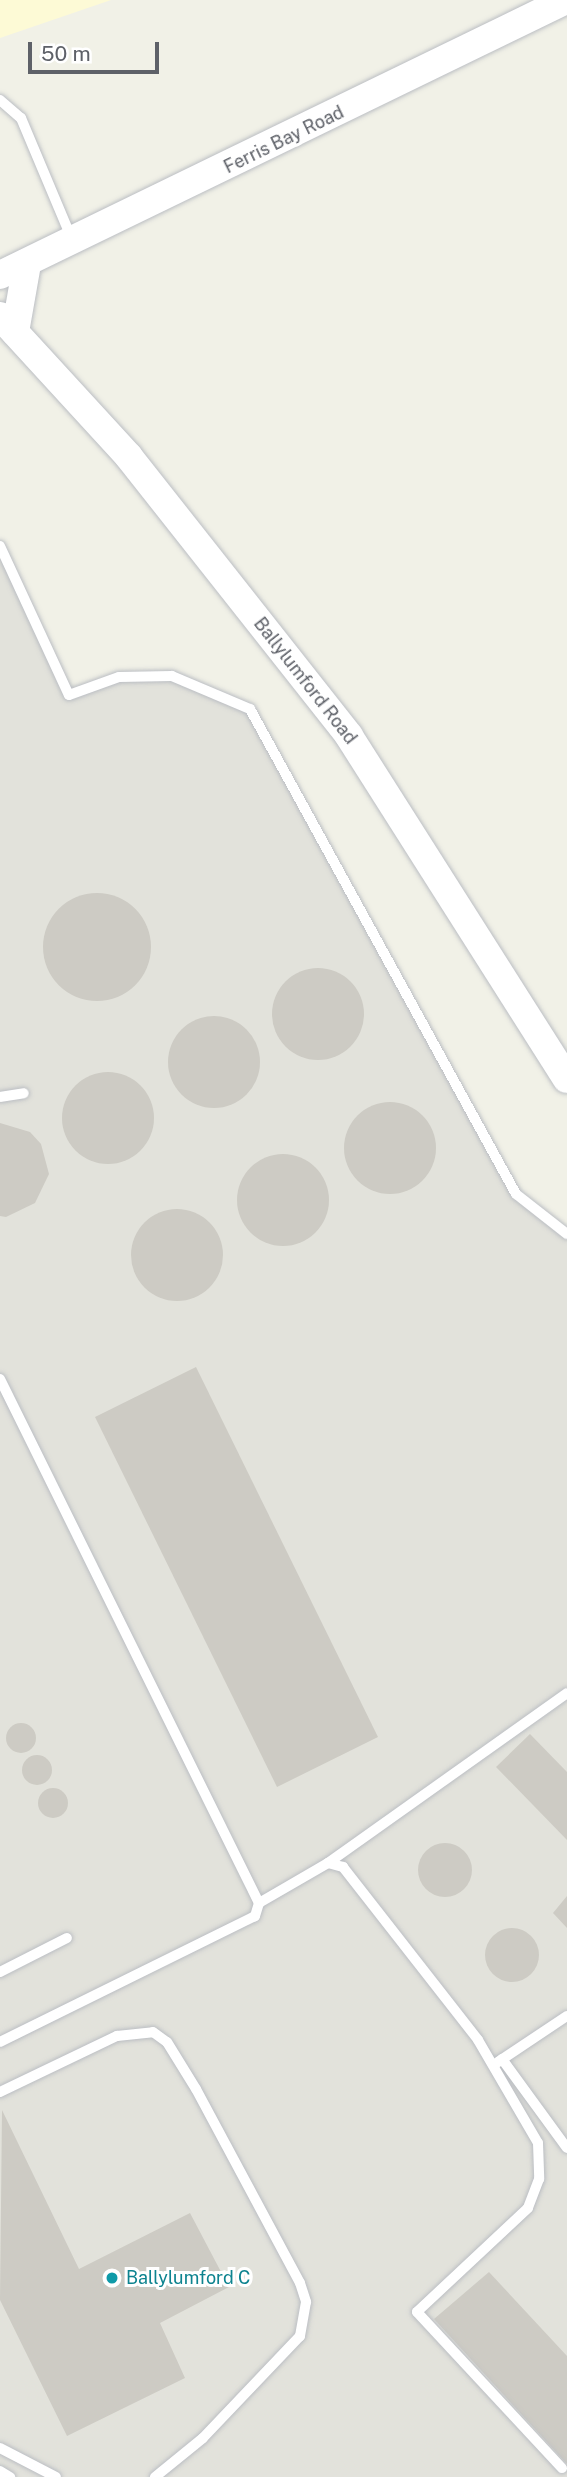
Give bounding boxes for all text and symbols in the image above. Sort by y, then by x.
scale bar [32,28,163,72]
text: 50 m [41,41,91,66]
street label: Ferris Bay Road [220,102,348,178]
street label: Ballylumford Road [249,613,361,749]
place label: Ballylumford C [126,2267,251,2289]
marker: Ballylumford C [104,2270,120,2286]

